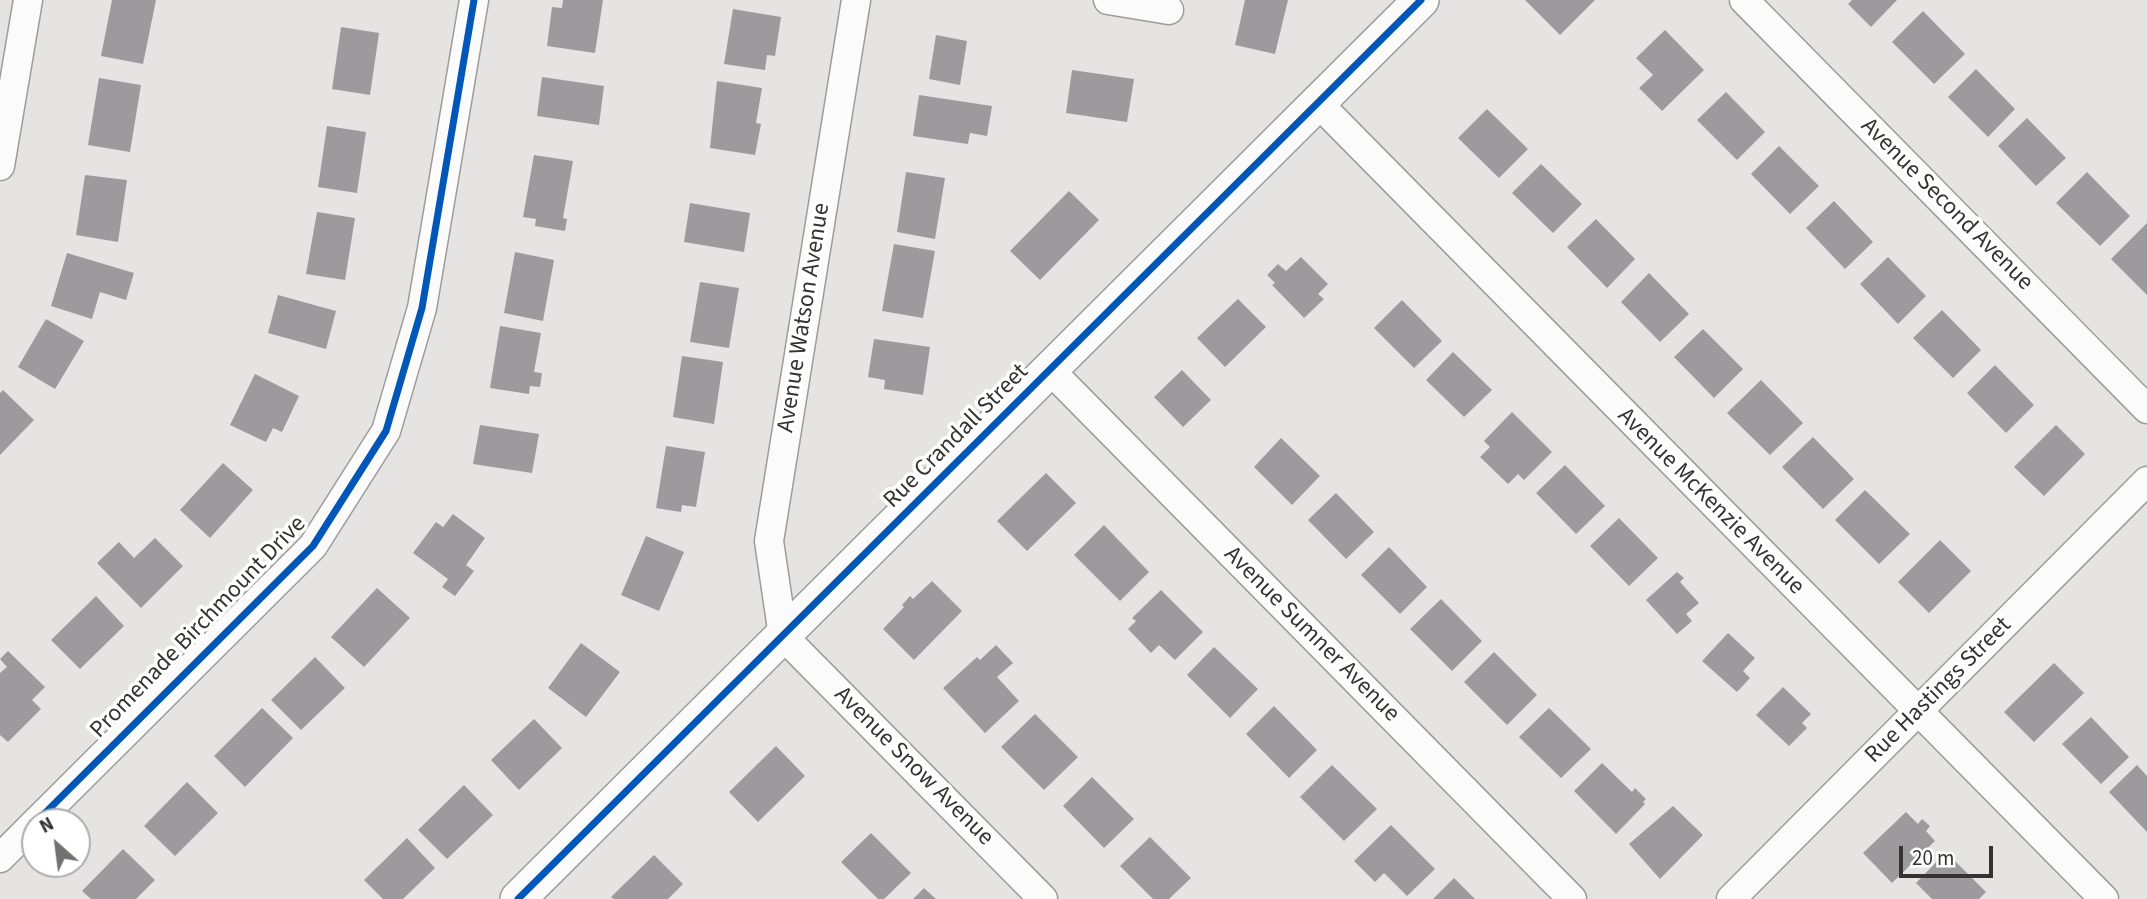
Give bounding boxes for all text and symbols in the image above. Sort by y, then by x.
street label: Avenue Second Avenue [1854,113,2038,297]
street label: Avenue Watson Avenue [773,201,837,435]
street label: Rue Crandall Street [879,359,1035,515]
street label: Avenue McKenzie Avenue [1610,402,1810,602]
street label: Promenade Birchmount Drive [85,511,313,745]
street label: Avenue Sumner Avenue [1217,541,1405,729]
street label: Rue Hastings Street [1860,612,2018,770]
street label: Avenue Snow Avenue [827,681,999,853]
north arrow [21,808,91,878]
text: N [35,811,59,841]
scale bar [1902,832,1996,876]
text: 20 m [1912,843,1954,873]

